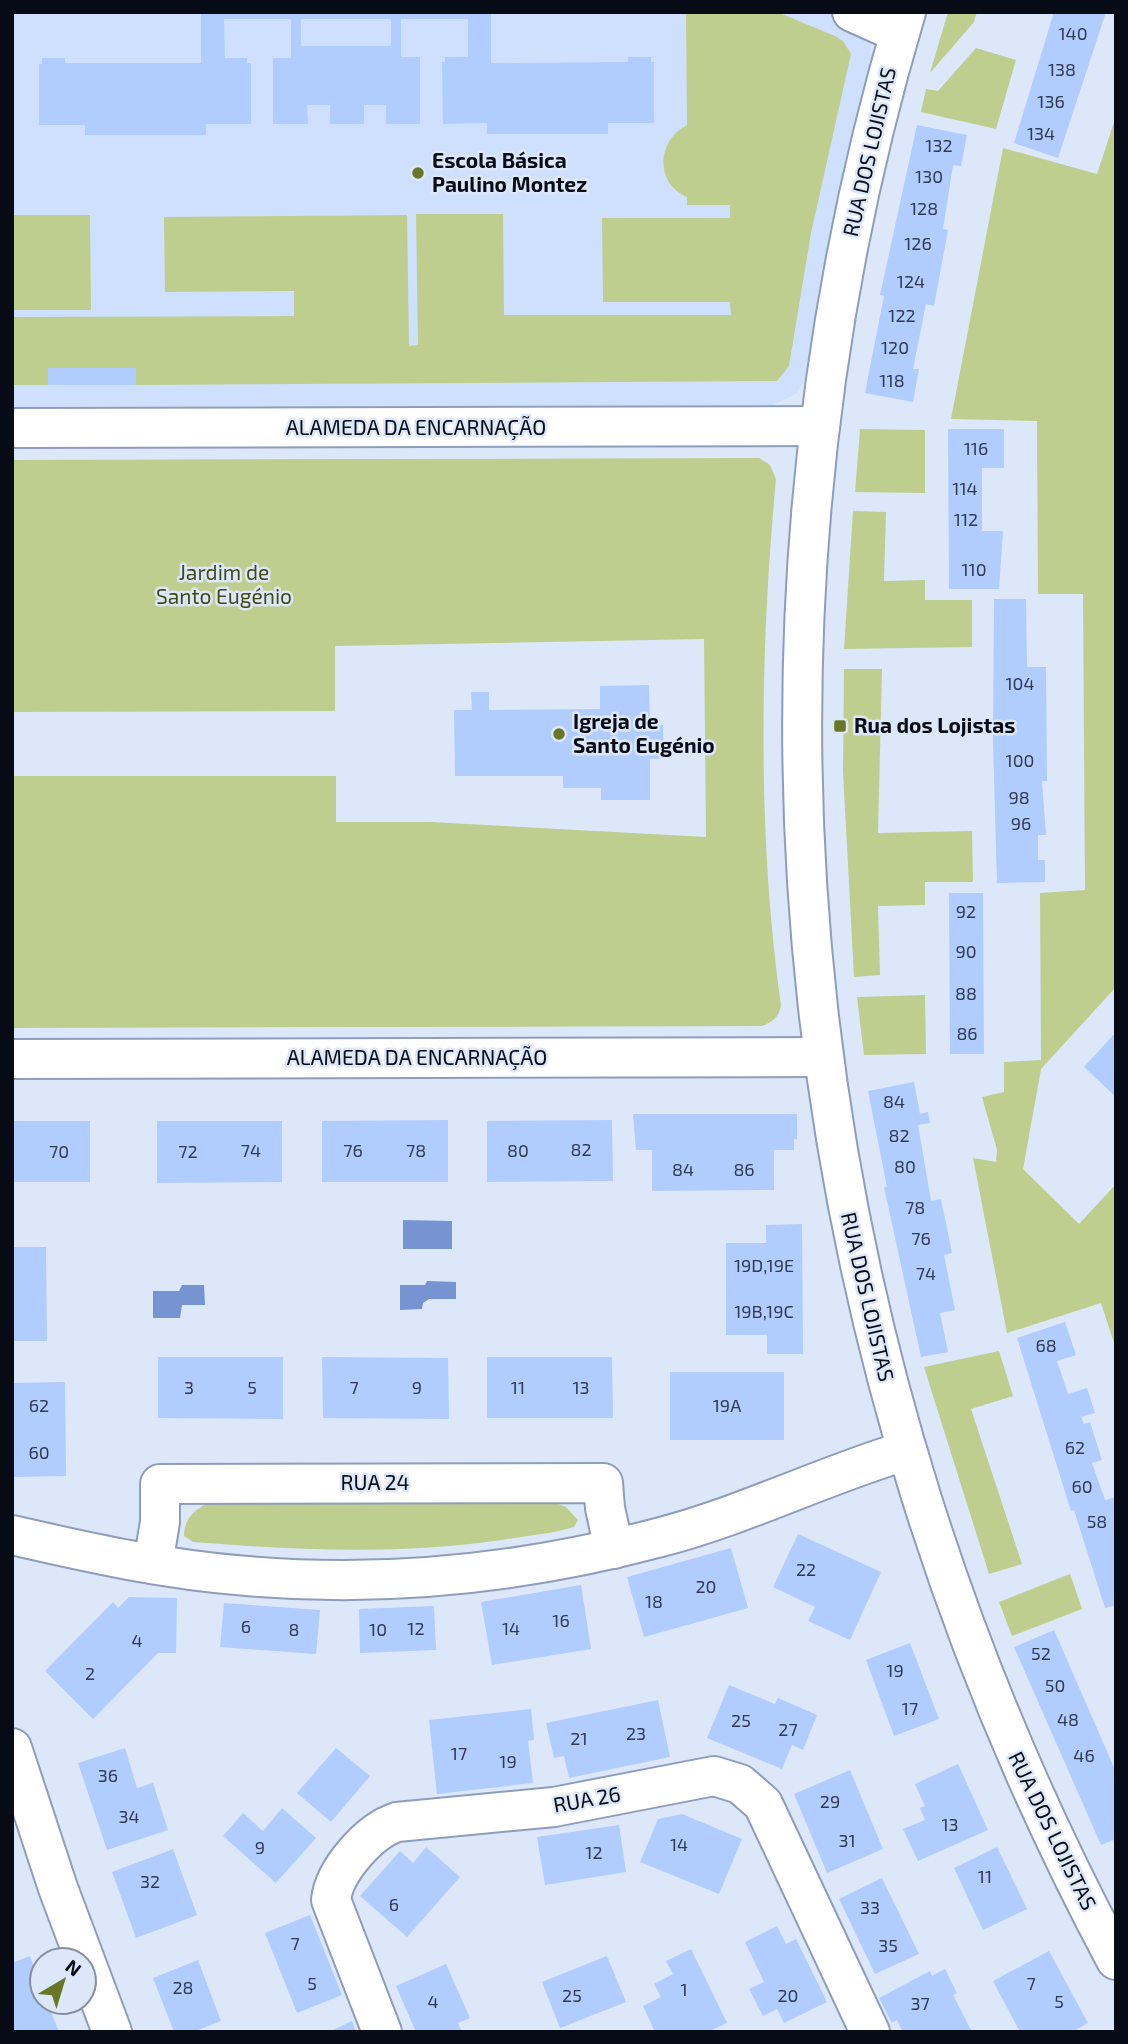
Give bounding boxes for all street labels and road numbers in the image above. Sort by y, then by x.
street label: RUA DOS LOJISTAS [837,65,900,239]
street label: ALAMEDA DA ENCARNAÇÃO [286,414,546,441]
street label: ALAMEDA DA ENCARNAÇÃO [287,1044,547,1071]
street label: RUA DOS LOJISTAS [837,1210,900,1384]
street label: RUA 24 [341,1469,409,1494]
street label: RUA DOS LOJISTAS [1004,1747,1102,1914]
street label: RUA 26 [551,1780,622,1817]

